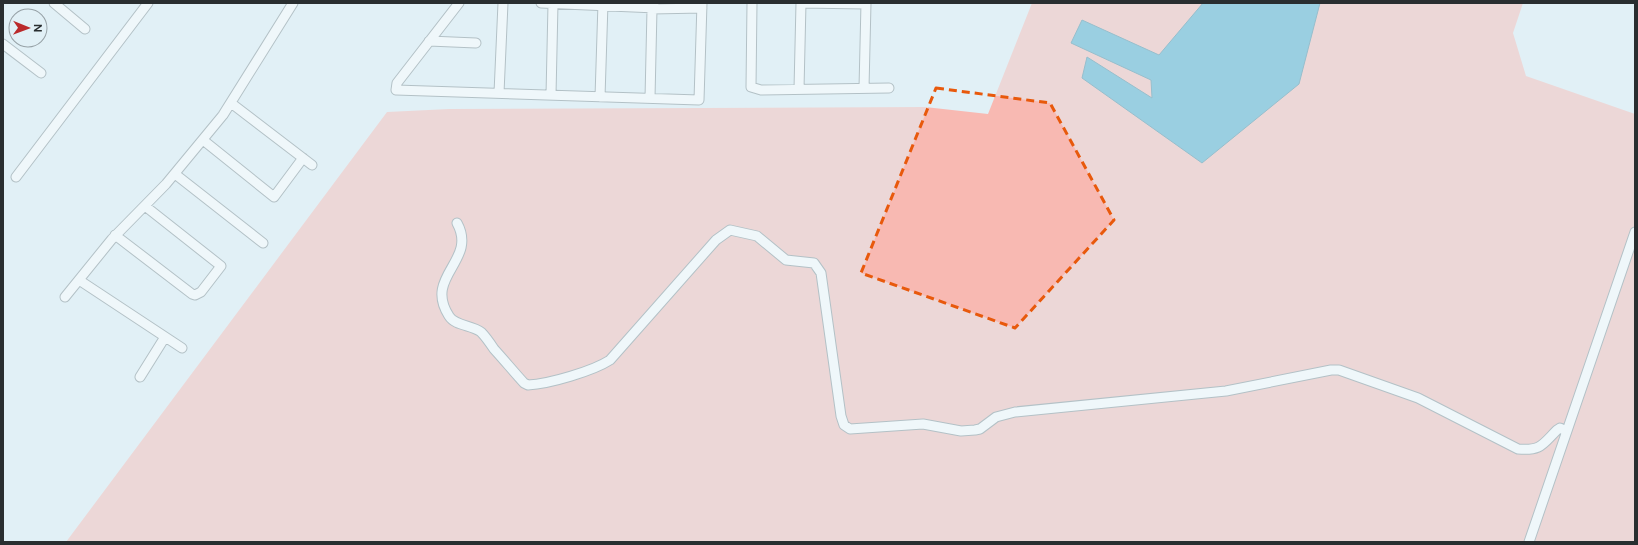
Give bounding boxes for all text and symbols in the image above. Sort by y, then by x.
north arrow [8,8,48,48]
text: N [32,24,44,33]

